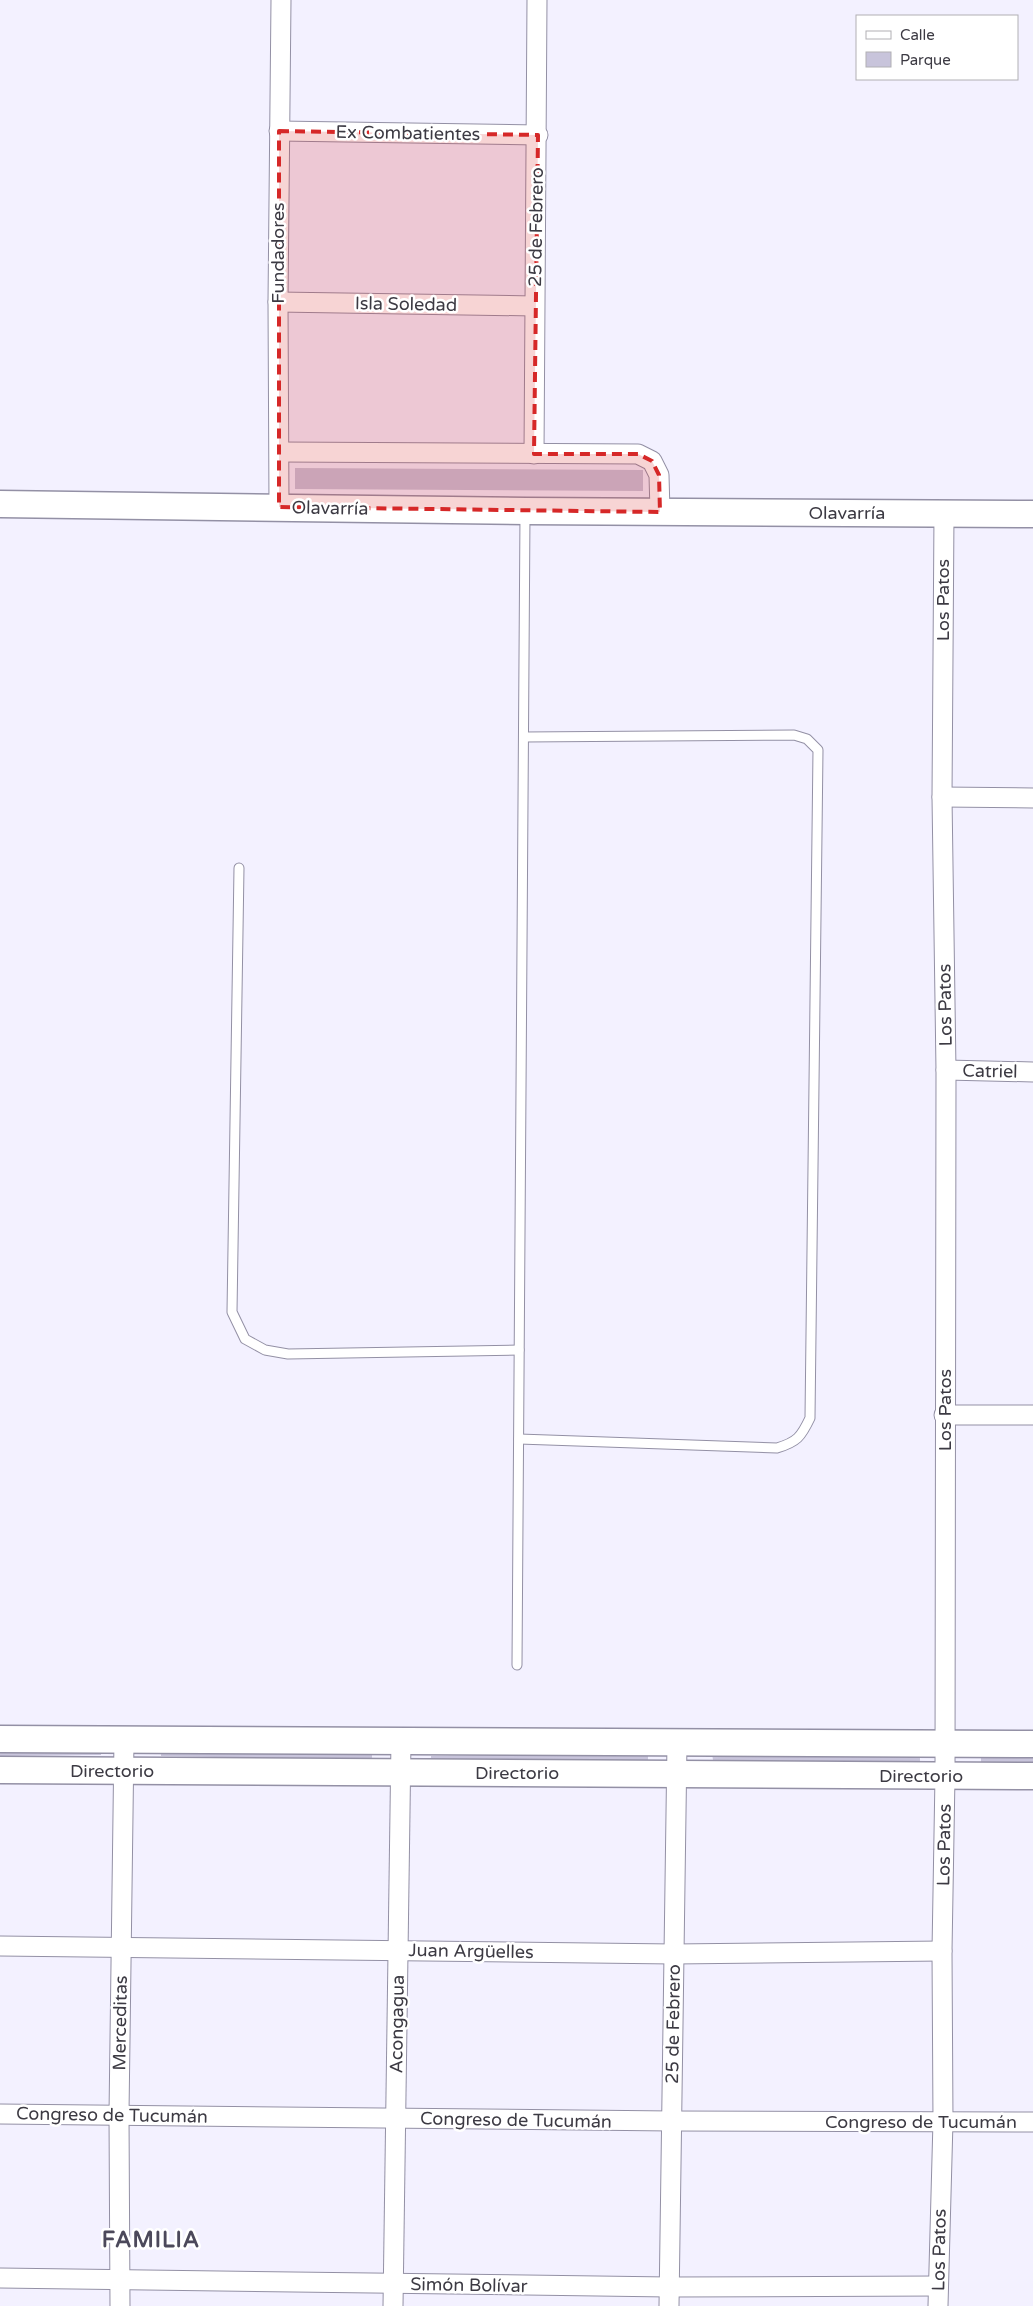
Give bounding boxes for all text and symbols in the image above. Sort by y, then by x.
legend [856,15,1018,80]
text: Calle [900,26,935,44]
text: Parque [900,51,951,69]
street label: Ex Combatientes [335,121,481,145]
street label: 25 de Febrero [524,167,548,287]
street label: Fundadores [267,202,289,304]
street label: Isla Soledad [355,292,457,316]
street label: Olavarría [291,496,369,520]
street label: Olavarría [809,502,885,524]
street label: Los Patos [932,559,954,641]
street label: Los Patos [933,964,957,1046]
street label: Catriel [962,1060,1018,1082]
street label: Los Patos [934,1369,956,1451]
street label: Directorio [70,1760,154,1782]
street label: Directorio [475,1762,559,1784]
street label: Directorio [879,1765,963,1787]
street label: Los Patos [932,1804,956,1886]
street label: Juan Argüelles [408,1939,534,1963]
street label: 25 de Febrero [661,1964,685,2084]
street label: Merceditas [108,1975,132,2071]
street label: Acongagua [385,1975,409,2073]
street label: Congreso de Tucumán [16,2102,208,2128]
street label: Congreso de Tucumán [420,2107,612,2133]
street label: Congreso de Tucumán [825,2111,1017,2133]
street label: Los Patos [927,2209,951,2291]
district label: FAMILIA [102,2227,200,2253]
street label: Simón Bolívar [410,2273,528,2297]

